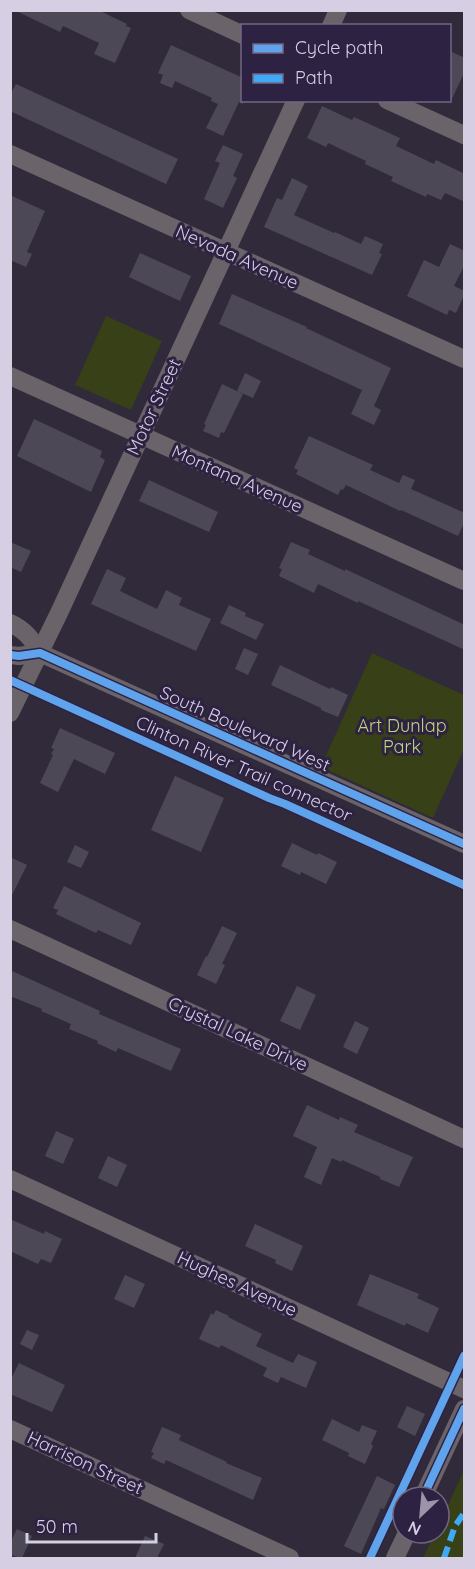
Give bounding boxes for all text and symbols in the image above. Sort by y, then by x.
legend [241,24,451,102]
text: Cycle path [295,36,383,59]
text: Path [295,66,333,89]
street label: Nevada Avenue [172,219,302,294]
street label: Motor Street [121,355,186,459]
street label: Montana Avenue [168,439,306,518]
street label: South Boulevard West [157,681,334,776]
street label: Clinton River Trail connector [132,710,356,827]
park label: Art Dunlap Park [357,714,447,758]
street label: Crystal Lake Drive [165,991,312,1076]
street label: Hughes Avenue [174,1246,301,1321]
street label: Harrison Street [24,1426,147,1499]
north arrow [391,1485,451,1545]
scale bar [27,1506,156,1544]
text: 50 m [36,1515,78,1538]
text: N [405,1517,424,1540]

